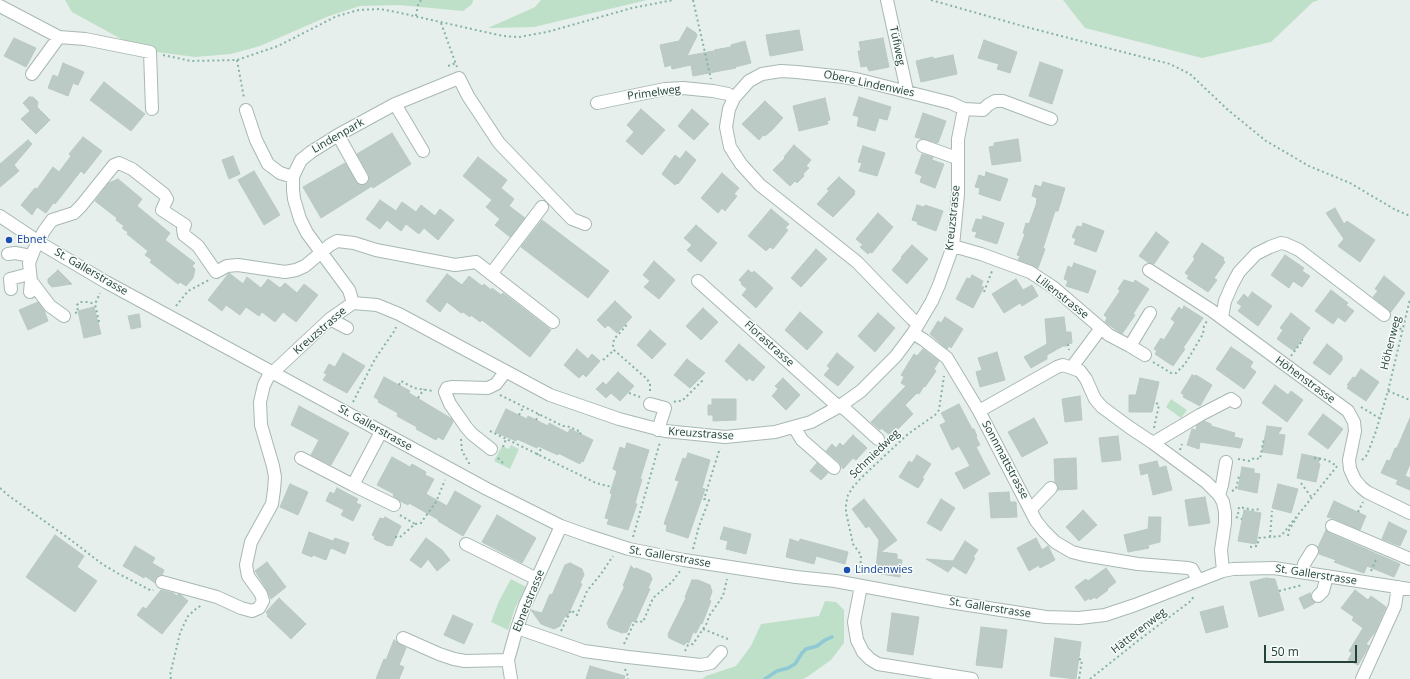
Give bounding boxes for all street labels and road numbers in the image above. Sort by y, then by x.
street label: Tüfiweg [886,25,908,67]
street label: Obere Lindenwies [822,68,916,100]
street label: Primelweg [626,83,682,103]
street label: Lindenpark [310,116,366,156]
street label: Kreuzstrasse [943,185,963,251]
street label: St. Gallerstrasse [52,246,130,298]
street label: Lilienstrasse [1033,272,1091,322]
street label: Kreuzstrasse [291,304,349,358]
street label: Höhenweg [1378,315,1404,371]
street label: Florastrasse [742,318,796,370]
street label: Höhenstrasse [1272,354,1338,406]
street label: St. Gallerstrasse [336,402,414,454]
street label: Sonnmattstrasse [979,419,1031,501]
street label: Kreuzstrasse [668,425,734,443]
street label: Schmiedweg [847,427,903,481]
street label: St. Gallerstrasse [628,543,712,571]
street label: St. Gallerstrasse [1274,562,1358,588]
street label: Ebnetstrasse [510,568,548,634]
street label: St. Gallerstrasse [948,595,1032,621]
street label: Hätterenweg [1109,605,1169,657]

